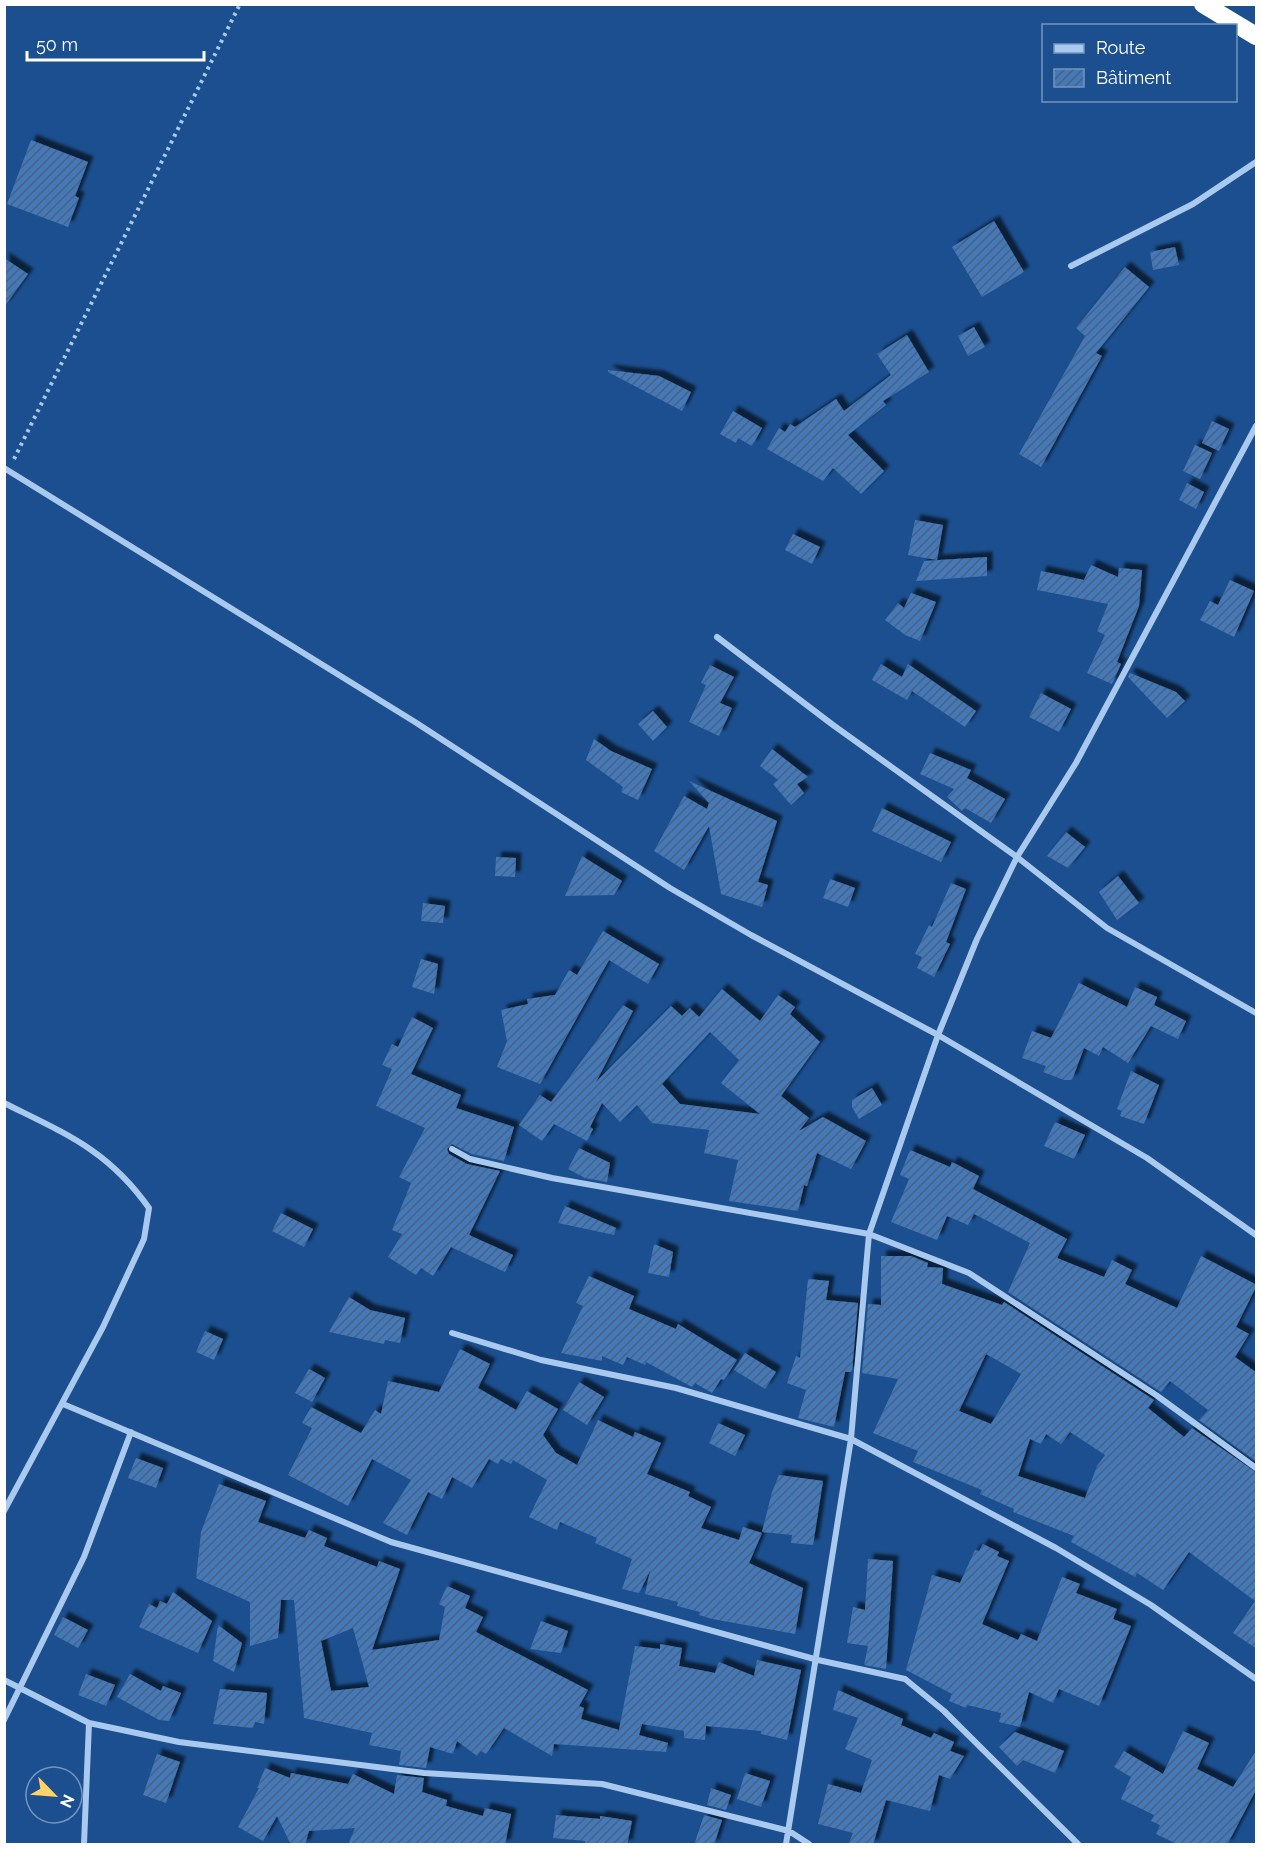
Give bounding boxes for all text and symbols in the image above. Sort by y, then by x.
scale bar [27,24,204,62]
legend [1042,24,1237,102]
text: 50 m [36,34,78,55]
text: Route [1096,37,1146,58]
text: Bâtiment [1096,67,1171,88]
north arrow [24,1765,84,1825]
text: N [56,1792,78,1811]

